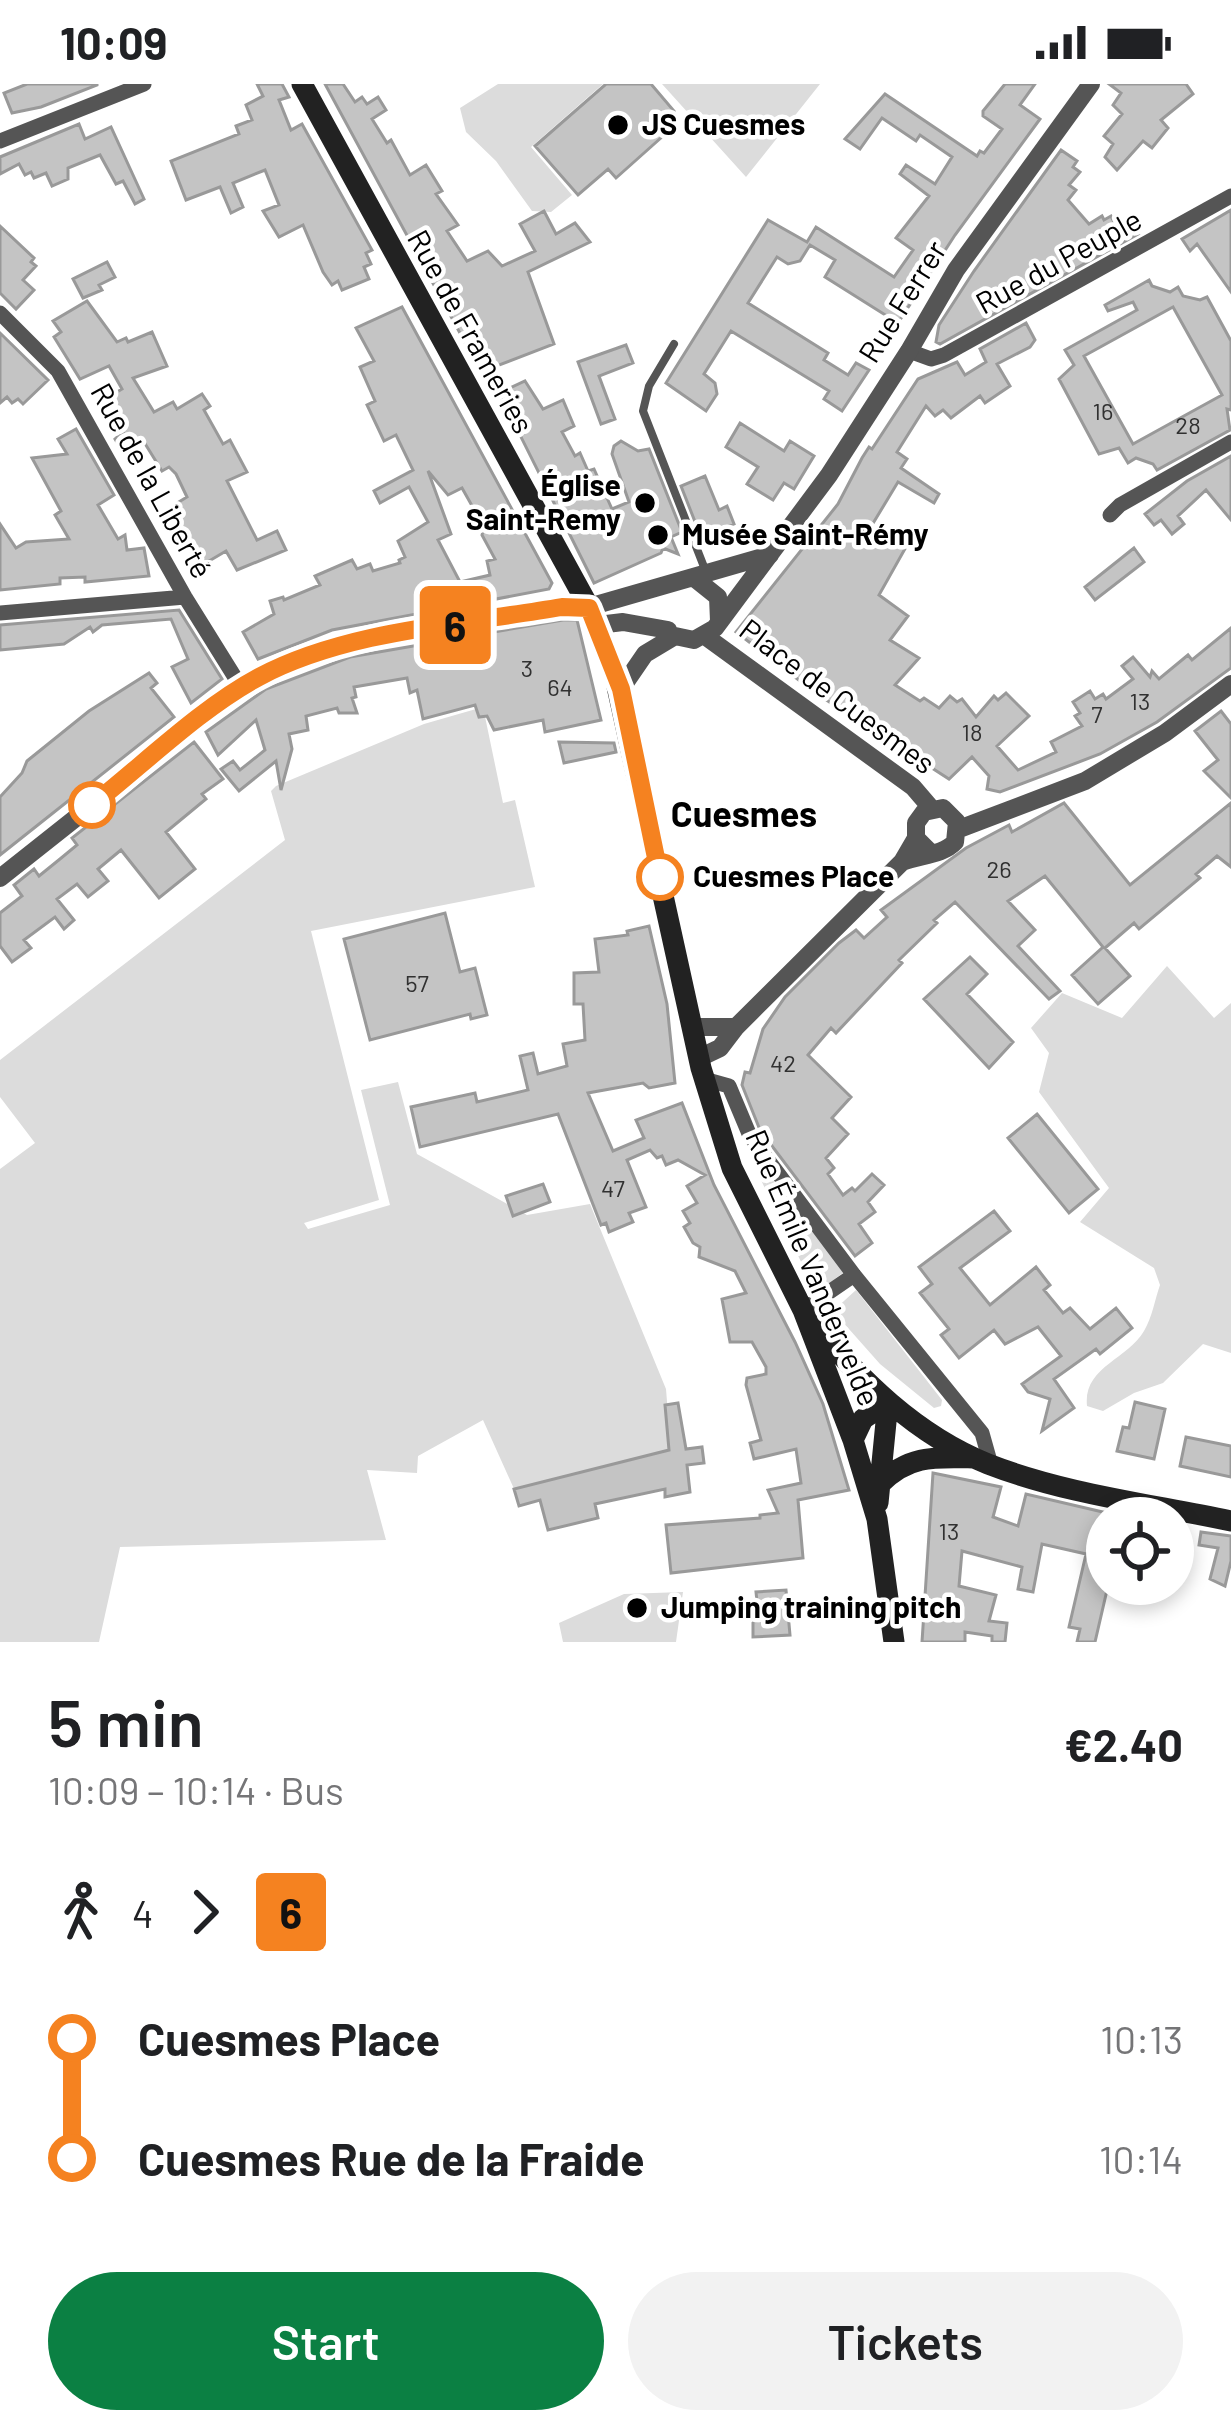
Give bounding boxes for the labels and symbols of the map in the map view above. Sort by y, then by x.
place label: JS Cuesmes [642,105,805,141]
marker: JS Cuesmes [605,112,631,138]
street label: Rue du Peuple [969,200,1147,321]
street label: Rue de Frameries [401,223,543,439]
street label: Rue Ferrer [850,233,953,369]
street label: Rue de la Liberté [84,376,221,584]
house number: 16 [1093,396,1113,425]
house number: 28 [1175,410,1201,439]
place label: Église Saint-Remy [466,466,621,536]
marker: Église Saint-Remy [632,490,658,516]
place label: Musée Saint-Rémy [682,515,929,551]
marker: Musée Saint-Rémy [645,522,671,548]
line badge: 6 [416,586,494,664]
street label: Place de Cuesmes [734,610,943,781]
house number: 3 [521,653,533,682]
house number: 64 [547,672,573,701]
house number: 13 [1130,686,1150,715]
house number: 7 [1091,699,1103,728]
house number: 18 [962,717,982,746]
unlabelled marker [70,783,114,827]
district label: Cuesmes [671,791,817,834]
house number: 26 [986,854,1012,883]
marker: Cuesmes Place [638,855,682,899]
place label: Cuesmes Place [693,857,894,893]
house number: 57 [405,968,429,997]
house number: 42 [770,1048,796,1077]
street label: Rue Émile Vandervelde [739,1124,888,1411]
house number: 47 [601,1173,625,1202]
house number: 13 [939,1516,959,1545]
place label: Jumping training pitch [661,1588,961,1624]
marker: Jumping training pitch [624,1595,650,1621]

